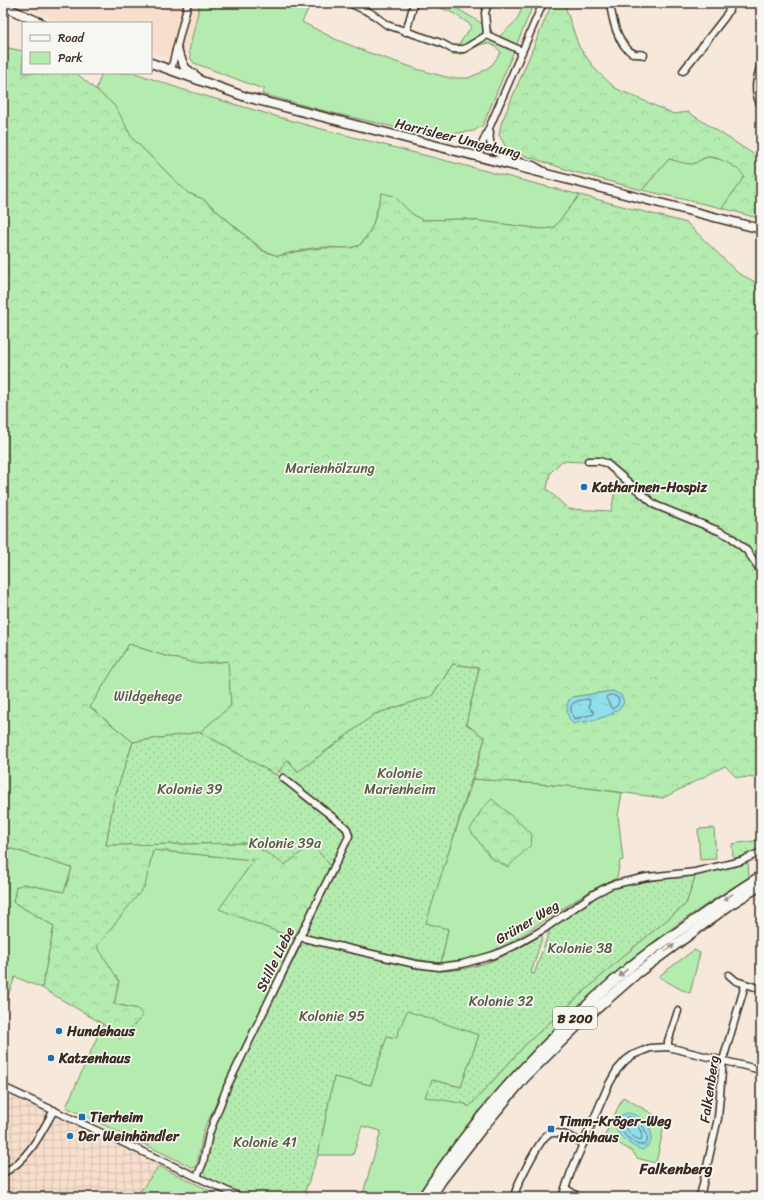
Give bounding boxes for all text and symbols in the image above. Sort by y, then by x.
legend [22,22,152,74]
text: Road [58,27,85,49]
text: Park [58,47,83,69]
street label: Harrisleer Umgehung [392,111,524,166]
park label: Marienhölzung [285,456,375,481]
place label: Katharinen-Hospiz [591,475,708,500]
marker: Katharinen-Hospiz [579,482,589,492]
park label: Wildgehege [114,684,182,709]
park label: Kolonie Marienheim [364,761,436,802]
park label: Kolonie 39 [157,777,223,802]
park label: Kolonie 39a [249,831,322,856]
street label: Grüner Weg [490,893,564,951]
one-way arrow [722,893,734,900]
street label: Stille Liebe [249,922,302,996]
park label: Kolonie 38 [547,936,613,961]
one-way arrow [665,943,676,952]
one-way arrow [618,969,628,978]
park label: Kolonie 32 [469,989,533,1014]
park label: Kolonie 95 [299,1004,366,1029]
road number: B 200 [553,1007,597,1029]
place label: Hundehaus [66,1019,135,1044]
marker: Hundehaus [54,1026,64,1036]
place label: Katzenhaus [58,1046,131,1071]
marker: Katzenhaus [46,1053,56,1063]
street label: Falkenberg [692,1054,727,1125]
place label: Tierheim [90,1105,144,1130]
place label: Timm-Kröger-Weg Hochhaus [558,1109,672,1150]
marker: Tierheim [77,1112,87,1122]
place label: Der Weinhändler [78,1124,180,1149]
marker: Timm-Kröger-Weg Hochhaus [546,1124,556,1134]
park label: Kolonie 41 [233,1130,297,1155]
marker: Der Weinhändler [65,1131,75,1141]
district label: Falkenberg [639,1156,713,1182]

